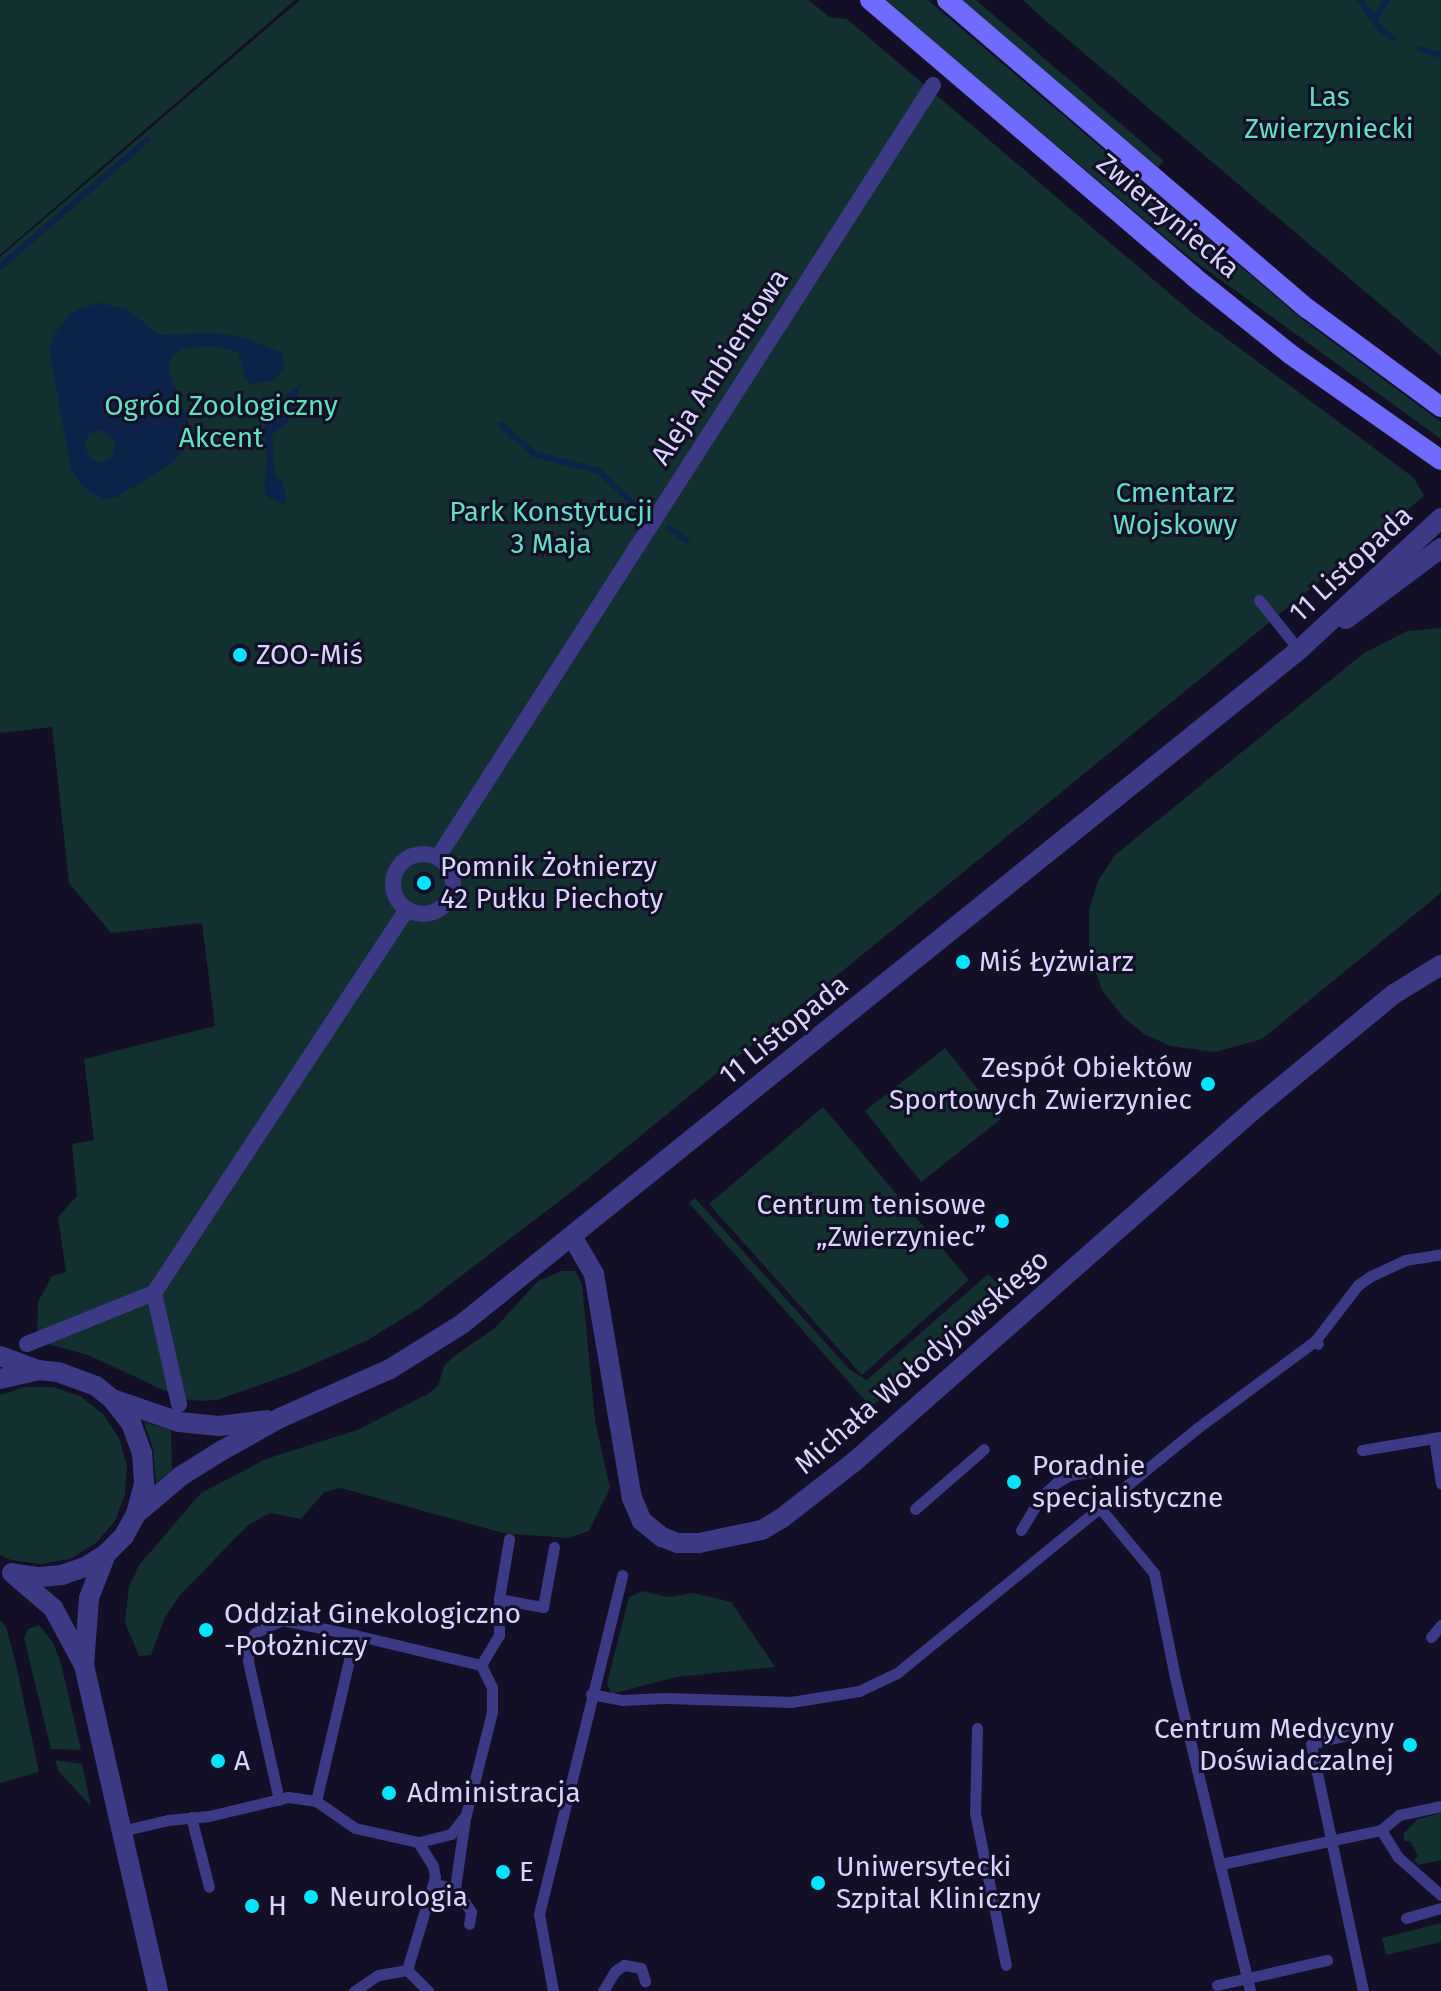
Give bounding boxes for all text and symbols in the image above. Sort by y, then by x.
park label: Las Zwierzyniecki [1244,80,1414,146]
street label: Zwierzyniecka [1090,146,1246,286]
street label: Aleja Ambientowa [644,263,796,471]
park label: Ogród Zoologiczny Akcent [104,389,338,455]
park label: Cmentarz Wojskowy [1113,476,1237,542]
park label: Park Konstytucji 3 Maja [449,495,653,561]
street label: 11 Listopada [1283,499,1419,629]
place label: ZOO-Miś [256,638,363,672]
marker: ZOO-Miś [231,646,249,664]
place label: Pomnik Żołnierzy 42 Pułku Piechoty [440,850,663,916]
marker: Pomnik Żołnierzy 42 Pułku Piechoty [415,874,433,892]
place label: Miś Łyżwiarz [979,945,1134,979]
marker: Miś Łyżwiarz [954,953,972,971]
street label: 11 Listopada [713,968,855,1092]
place label: Zespół Obiektów Sportowych Zwierzyniec [889,1051,1192,1117]
marker: Zespół Obiektów Sportowych Zwierzyniec [1199,1075,1217,1093]
place label: Centrum tenisowe „Zwierzyniec” [757,1188,986,1254]
marker: Centrum tenisowe „Zwierzyniec” [993,1212,1011,1230]
street label: Michała Wołodyjowskiego [788,1243,1056,1481]
place label: Poradnie specjalistyczne [1032,1449,1223,1515]
marker: Poradnie specjalistyczne [1003,1471,1025,1493]
place label: Oddział Ginekologiczno -Położniczy [224,1597,521,1663]
marker: Oddział Ginekologiczno -Położniczy [195,1619,217,1641]
place label: Centrum Medycyny Doświadczalnej [1154,1712,1394,1778]
marker: Centrum Medycyny Doświadczalnej [1401,1736,1419,1754]
place label: A [234,1744,250,1778]
marker: A [209,1752,227,1770]
place label: Administracja [407,1776,581,1810]
marker: Administracja [378,1782,400,1804]
place label: Uniwersytecki Szpital Kliniczny [836,1850,1041,1916]
place label: E [519,1855,534,1889]
marker: E [494,1863,512,1881]
marker: Uniwersytecki Szpital Kliniczny [807,1872,829,1894]
place label: Neurologia [329,1880,468,1914]
marker: Neurologia [300,1886,322,1908]
place label: H [268,1889,287,1923]
marker: H [243,1897,261,1915]

